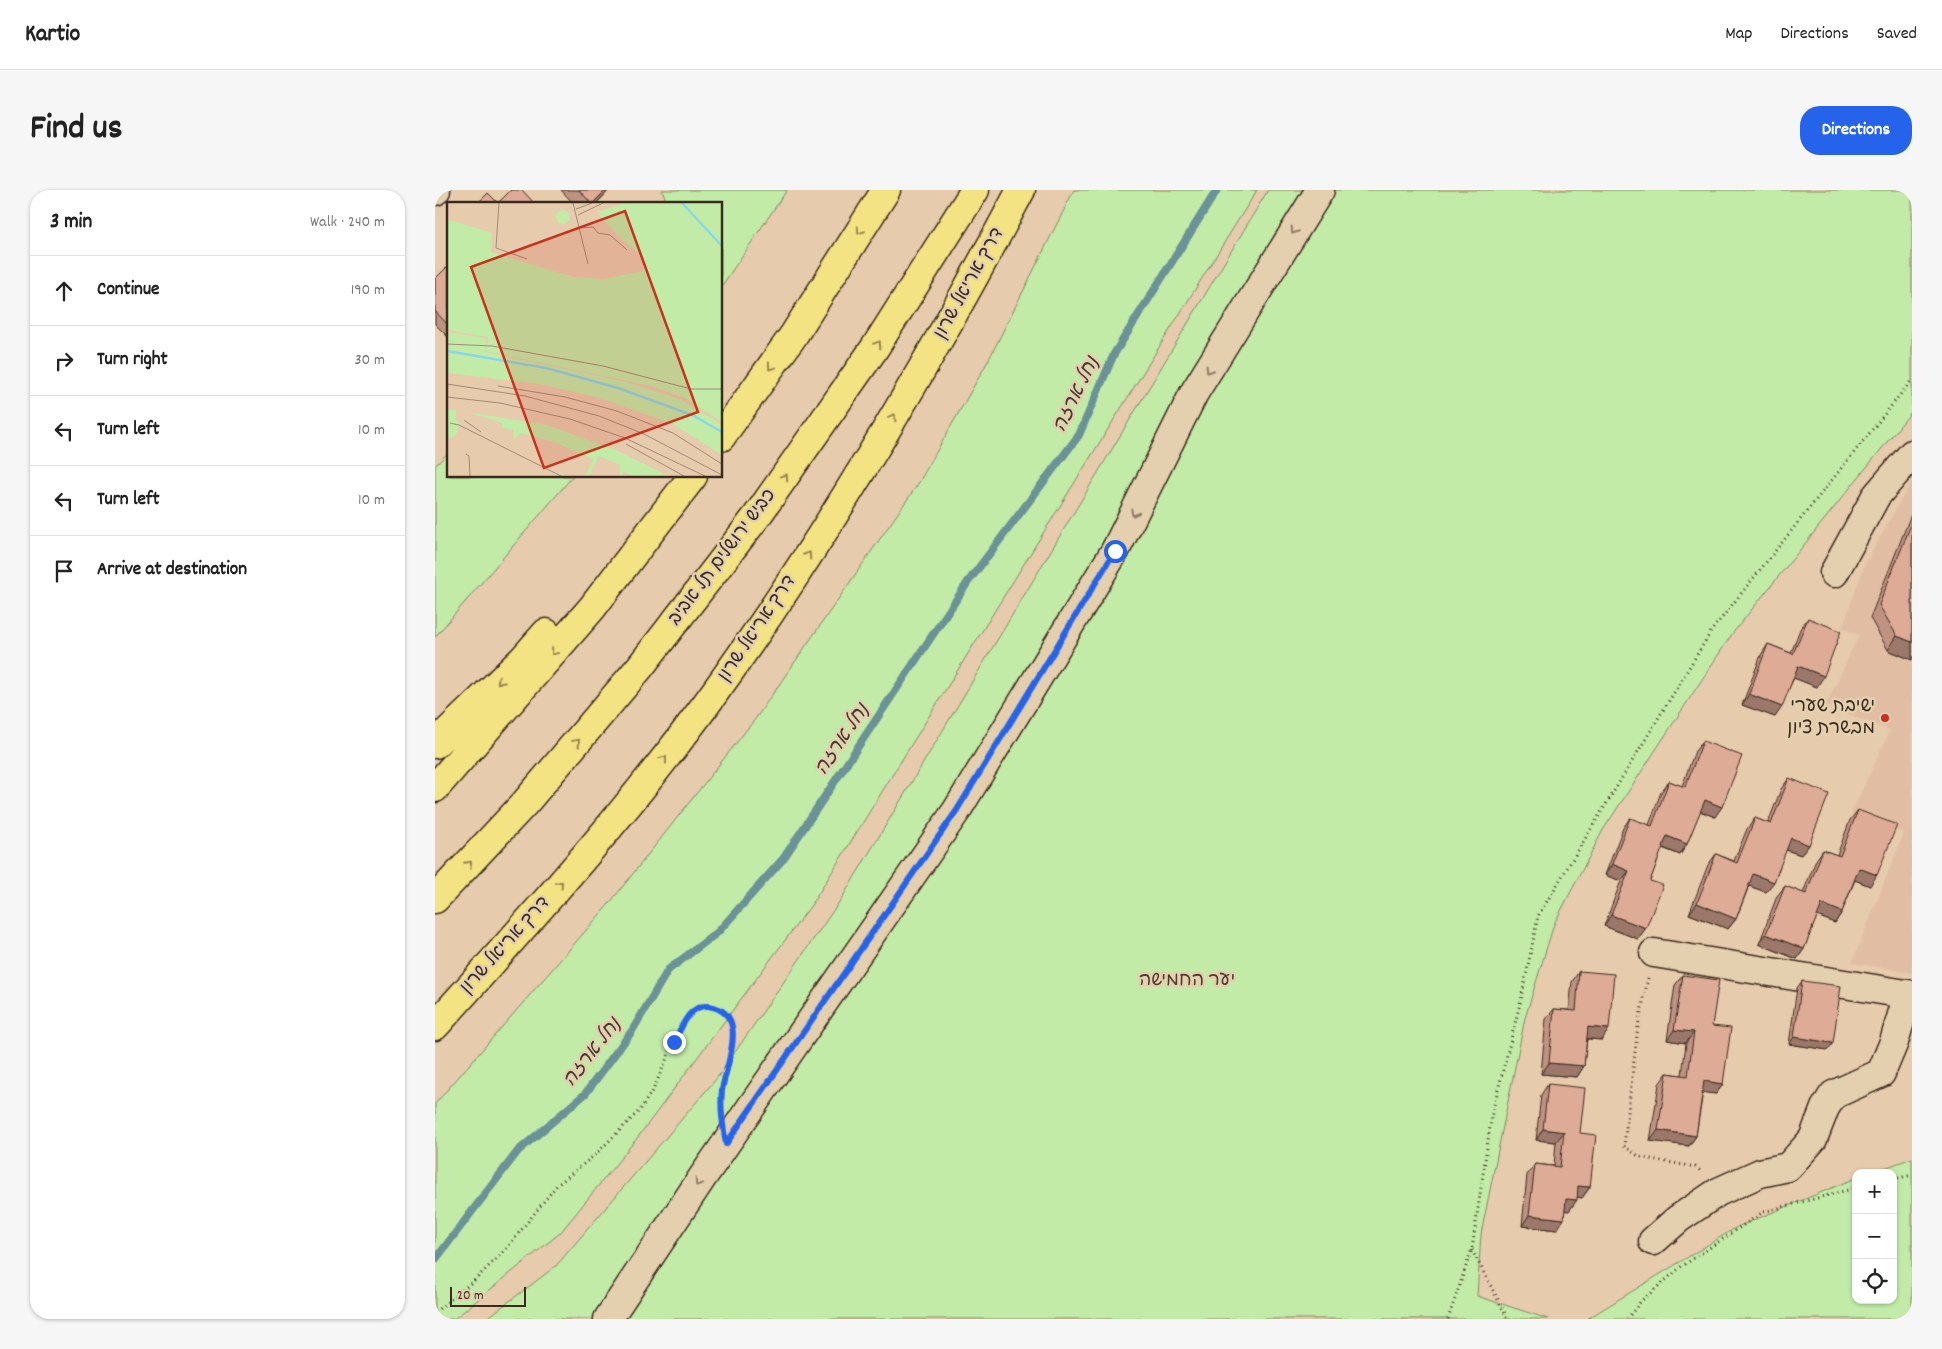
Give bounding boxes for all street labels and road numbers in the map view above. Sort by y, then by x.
street label: דרך אריאל שרון [928,223,1012,345]
street label: כביש ירושלים תל אביב [663,484,783,632]
street label: דרך אריאל שרון [712,570,804,688]
street label: דרך אריאל שרון [455,891,557,1001]

